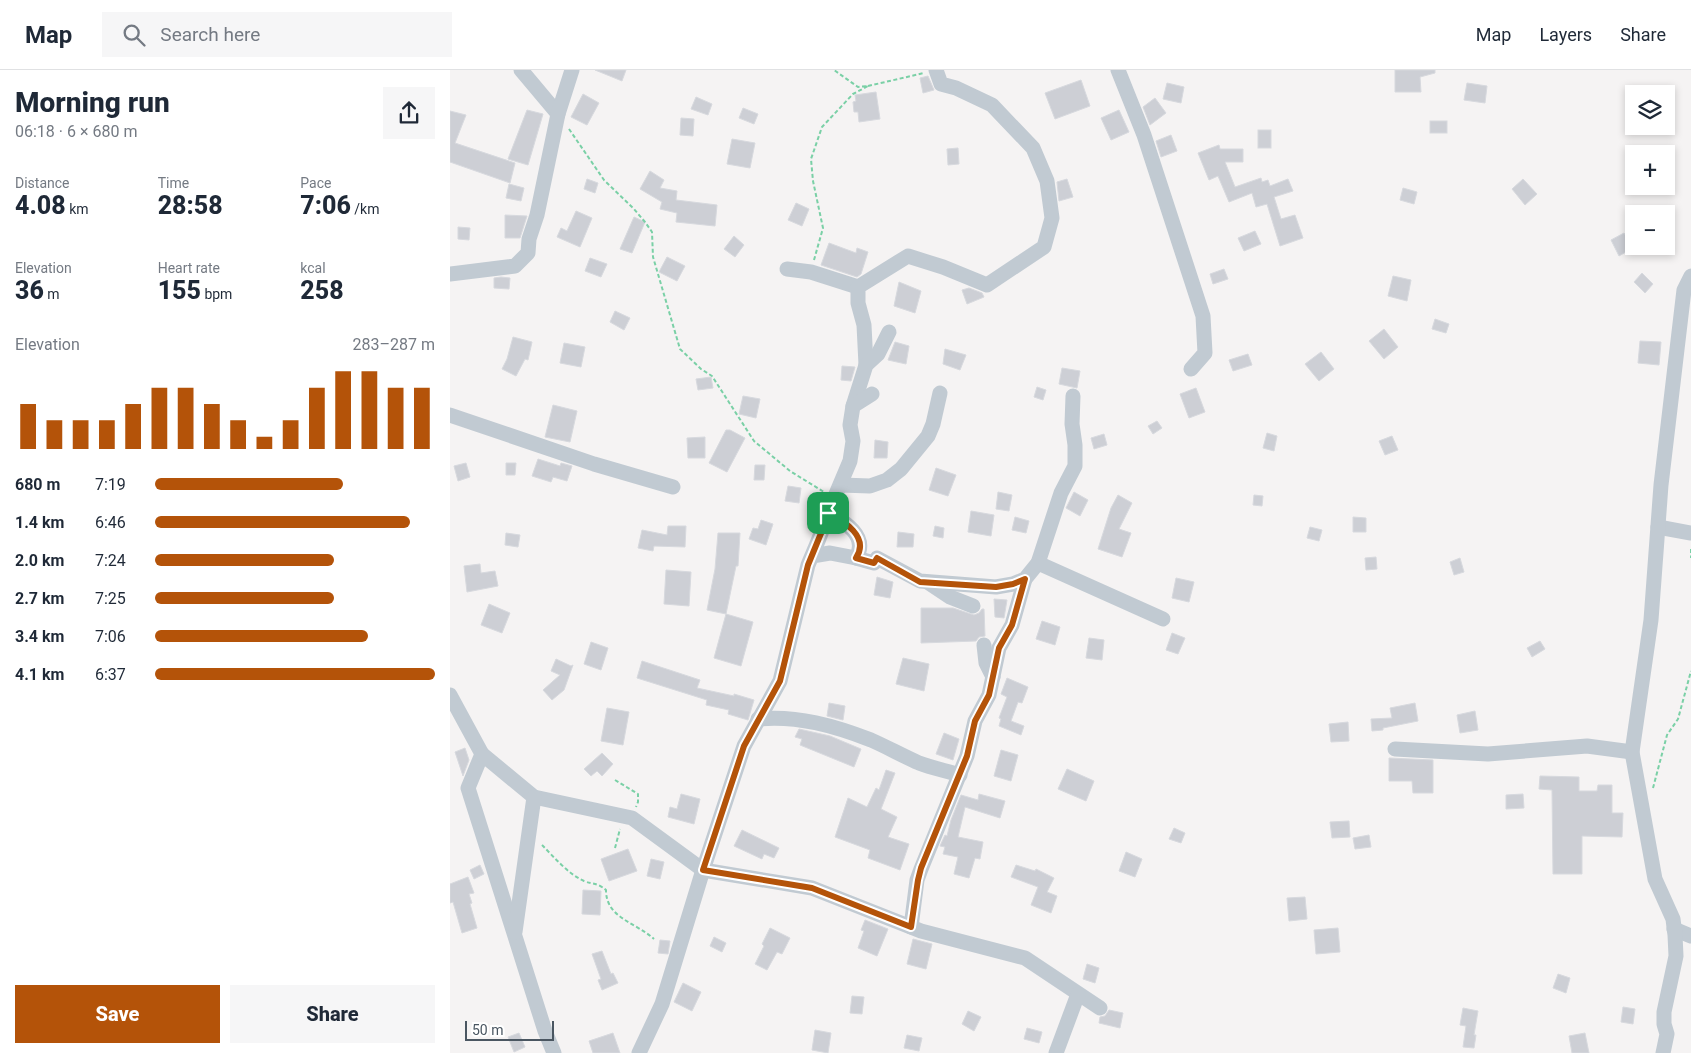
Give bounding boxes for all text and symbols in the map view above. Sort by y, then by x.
search box [102,12,452,57]
text: Map [25,21,72,49]
icon: search [120,21,148,49]
text: Search here [160,23,260,46]
text: Map [1476,24,1511,45]
text: Layers [1539,24,1592,45]
text: Share [1620,24,1666,45]
map controls [1625,85,1675,255]
button: layers [1625,85,1675,135]
text: Morning run [15,86,170,119]
button: share [383,87,435,139]
text: 06:18 · 6 × 680 m [15,122,137,141]
button: + [1625,145,1675,195]
text: Distance [15,175,70,191]
text: Time [158,175,189,191]
text: Pace [300,175,331,191]
text: 4.08 [15,191,66,220]
text: 28:58 [158,191,223,220]
text: 7:06 [300,191,351,220]
text: km [66,201,89,217]
text: /km [351,201,379,217]
button: − [1625,205,1675,255]
text: Elevation [15,260,72,276]
text: Heart rate [158,260,220,276]
text: kcal [300,260,326,276]
text: 36 [15,276,44,305]
text: 155 [158,276,201,305]
text: 258 [300,276,344,305]
text: m [44,286,60,302]
text: bpm [201,286,232,302]
text: Elevation [15,335,80,354]
text: 283–287 m [353,335,435,354]
text: 680 m [15,475,60,494]
text: 7:19 [95,475,126,494]
pin [807,492,849,534]
icon: arrive [814,499,842,527]
text: 1.4 km [15,513,64,532]
text: 6:46 [95,513,126,532]
text: 2.0 km [15,551,64,570]
text: 7:24 [95,551,126,570]
text: 2.7 km [15,589,64,608]
text: 7:25 [95,589,126,608]
text: 3.4 km [15,627,64,646]
text: 7:06 [95,627,126,646]
text: 4.1 km [15,665,64,684]
text: 6:37 [95,665,126,684]
button: Save [15,985,220,1043]
button: Share [230,985,435,1043]
scale bar [465,1018,554,1041]
text: 50 m [472,1022,504,1038]

